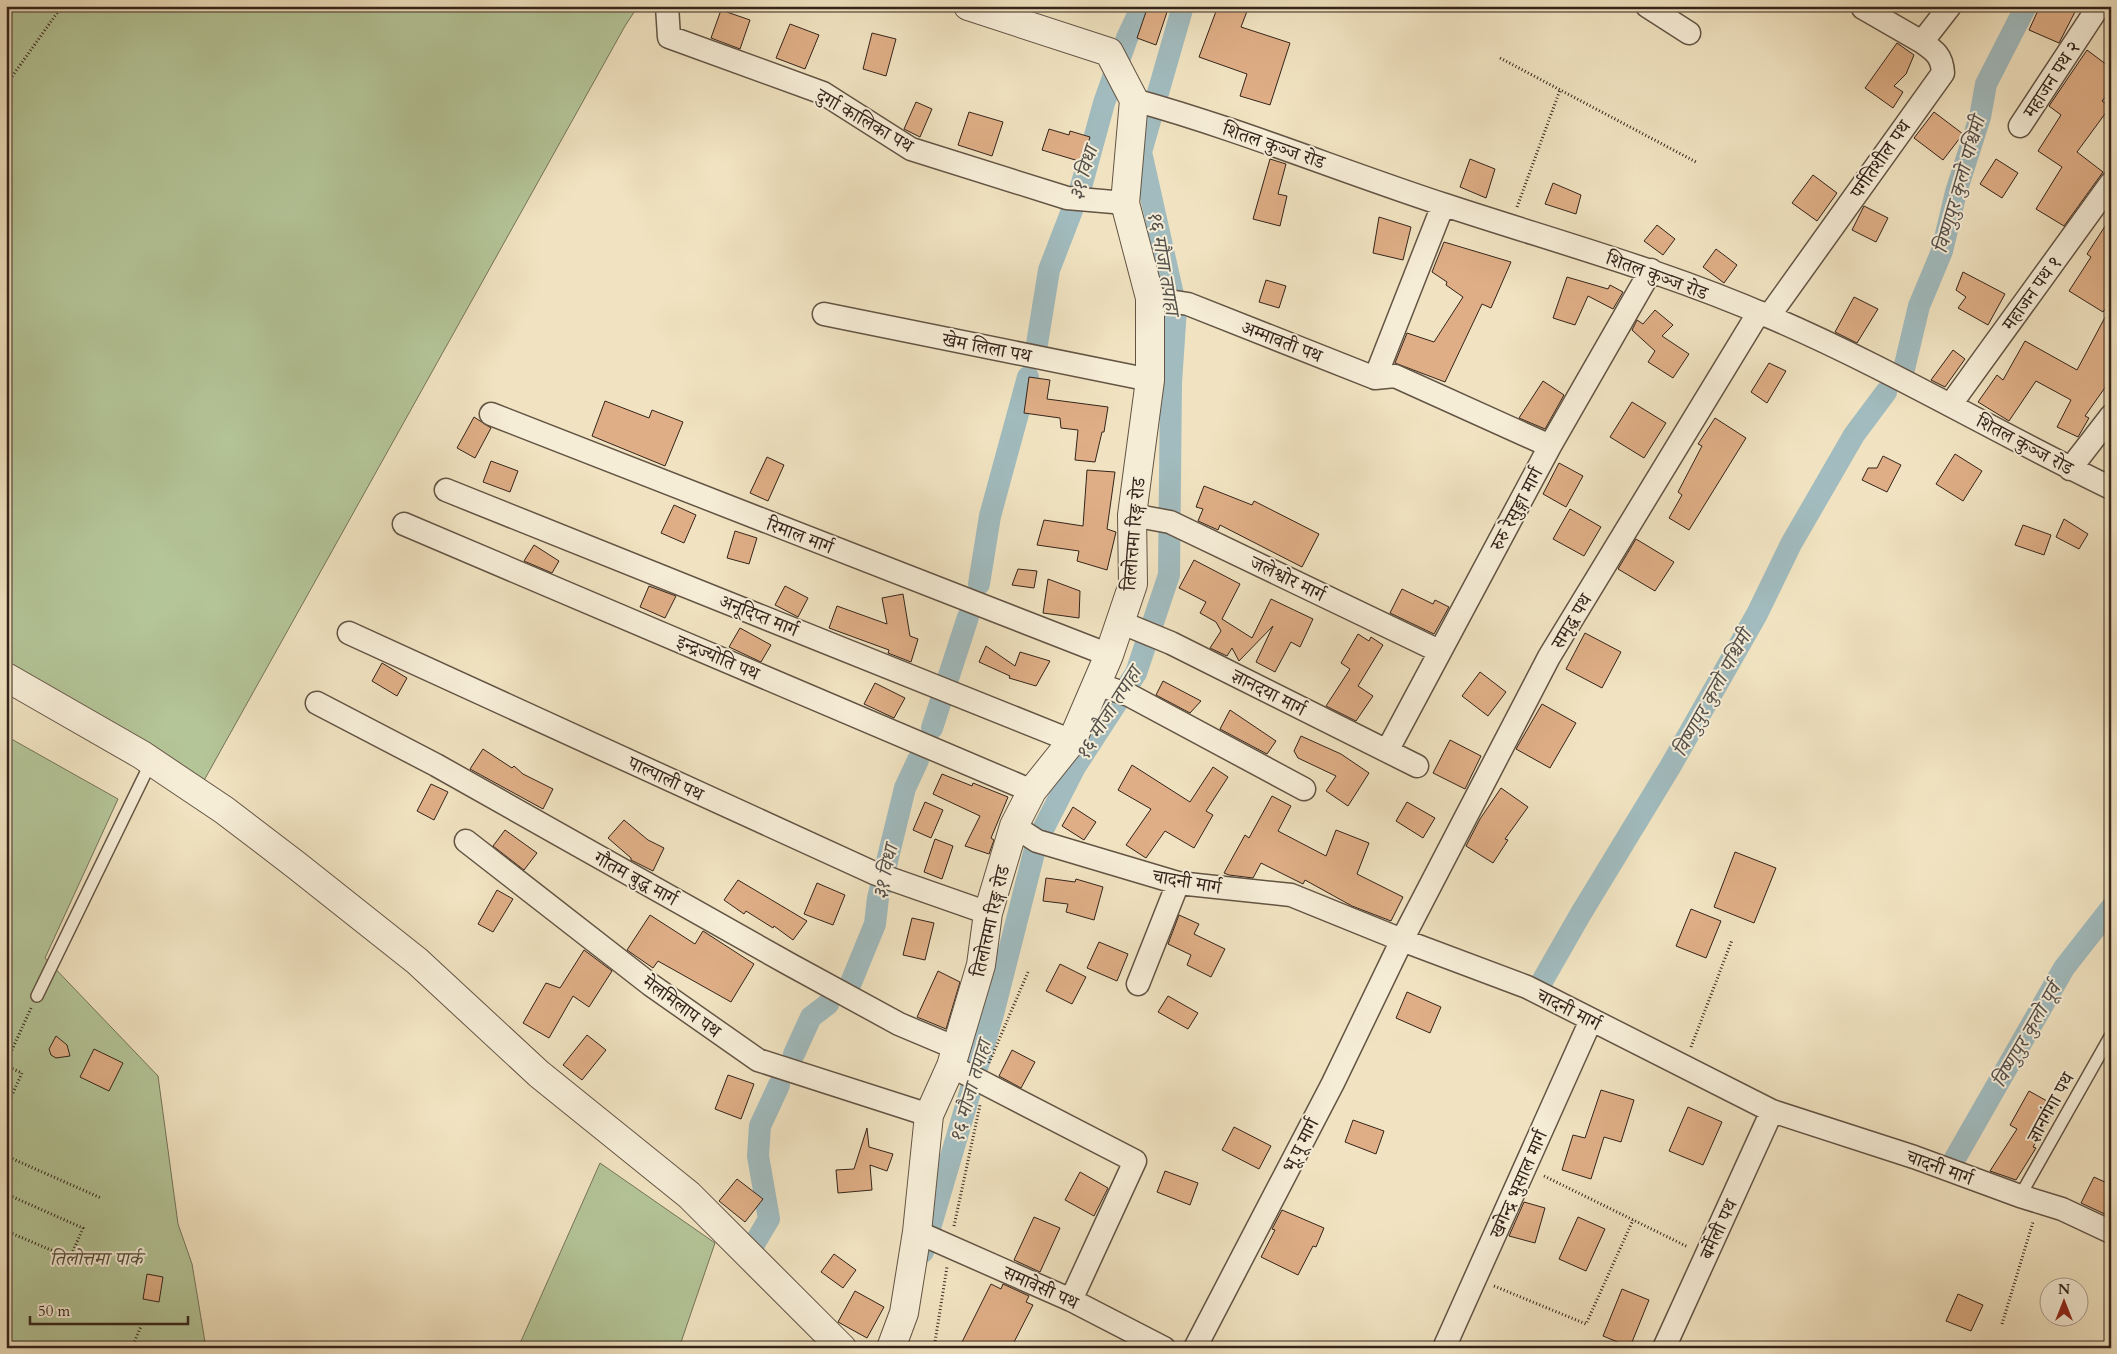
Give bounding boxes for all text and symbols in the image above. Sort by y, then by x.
street label: महाजन पथ २ [2017,36,2086,124]
street label: दुर्गा कालिका पथ [810,82,919,160]
water label: विष्णुपुर कुलो पश्चिमी [1927,110,1993,257]
street label: पर्गतिशील पथ [1844,115,1918,205]
street label: शितल कुञ्ज रोड [1218,116,1329,176]
water label: ३१ विधा [1063,139,1106,203]
water label: १६ मौजा तपाहा [1141,209,1187,321]
street label: शितल कुञ्ज रोड [1601,245,1712,307]
street label: महाजन पथ १ [1995,251,2068,337]
street label: अम्मावती पथ [1238,315,1327,370]
street label: खेम लिला पथ [939,326,1034,369]
street label: शितल कुञ्ज रोड [1970,408,2079,482]
street label: रुरु रेसुङ्गा मार्ग [1484,462,1550,557]
street label: तिलोत्तमा रिङ्ग रोड [1116,475,1152,593]
street label: रिमाल मार्ग [761,511,838,561]
street label: जलेश्वोर मार्ग [1245,549,1330,609]
street label: अनूदिप्त मार्ग [715,588,803,644]
street label: समृद्ध पथ [1545,588,1599,655]
water label: विष्णुपुर कुलो पश्चिमी [1667,622,1760,761]
street label: इन्द्रज्योति पथ [671,628,764,687]
water label: १६ मौजा तपाहा [1069,658,1150,765]
street label: ज्ञानदया मार्ग [1226,663,1311,723]
street label: पाल्पाली पथ [623,750,708,808]
water label: ३१ विधा [866,839,906,902]
street label: गौतम बुद्ध मार्ग [588,845,683,913]
street label: तिलोत्तमा रिङ्ग रोड [965,862,1017,980]
street label: चादनी मार्ग [1150,863,1224,901]
street label: मेलमिलाप पथ [636,969,727,1045]
water label: विष्णुपुर कुलो पूर्व [1986,974,2070,1092]
street label: चादनी मार्ग [1531,982,1606,1038]
water label: १६ मौजा तपाहा [943,1033,999,1145]
street label: ज्ञानगंगा पथ [2021,1067,2081,1148]
street label: भू.पू मार्ग [1276,1113,1326,1177]
street label: खगेन्द्र भुसाल मार्ग [1483,1125,1555,1243]
street label: चादनी मार्ग [1902,1144,1978,1192]
street label: बर्मेली पथ [1693,1194,1744,1265]
park label: तिलोत्तमा पार्क [50,1246,146,1272]
street label: समावेसी पथ [998,1259,1083,1316]
north arrow [2040,1276,2090,1326]
text: N [2058,1280,2070,1299]
scale bar [30,1294,188,1326]
text: 50 m [38,1301,70,1321]

